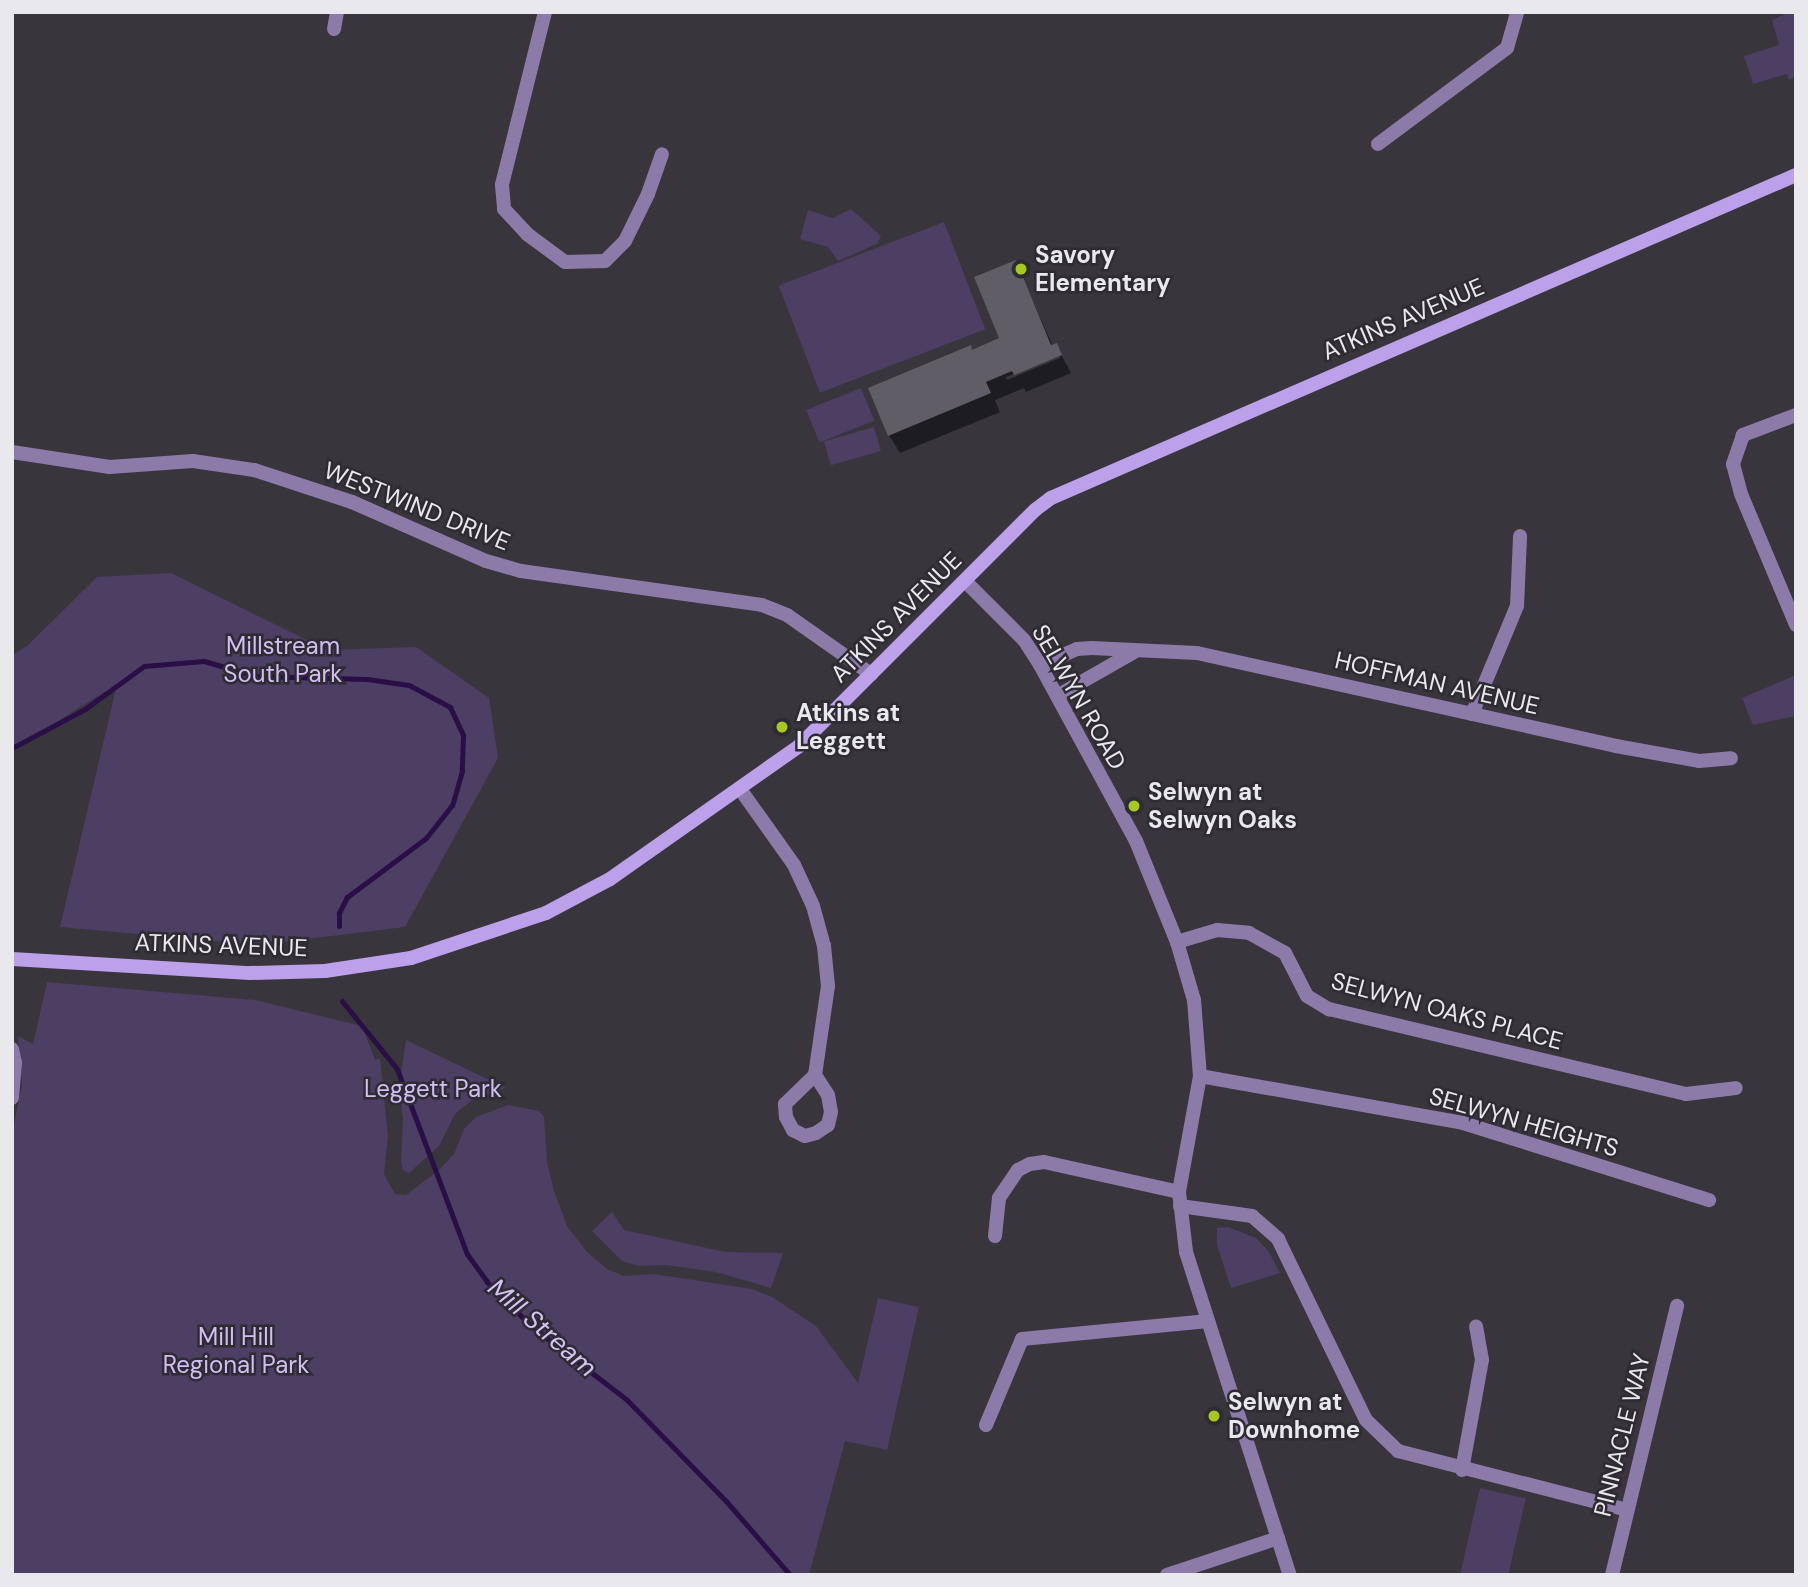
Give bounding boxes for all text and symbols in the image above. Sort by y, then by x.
place label: Savory Elementary [1035,241,1170,297]
marker: Savory Elementary [1013,261,1029,277]
street label: ATKINS AVENUE [1318,272,1488,366]
street label: WESTWIND DRIVE [320,456,514,556]
street label: ATKINS AVENUE [825,546,967,688]
street label: SELWYN ROAD [1026,619,1132,775]
park label: Millstream South Park [224,632,342,688]
street label: HOFFMAN AVENUE [1332,645,1542,721]
place label: Atkins at Leggett [796,699,900,755]
marker: Atkins at Leggett [774,719,790,735]
place label: Selwyn at Selwyn Oaks [1148,778,1297,834]
marker: Selwyn at Selwyn Oaks [1126,798,1142,814]
street label: ATKINS AVENUE [134,928,308,962]
street label: SELWYN OAKS PLACE [1328,966,1566,1056]
park label: Leggett Park [364,1075,502,1103]
street label: SELWYN HEIGHTS [1426,1081,1622,1163]
water label: Mill Stream [481,1272,603,1384]
park label: Mill Hill Regional Park [163,1323,309,1379]
street label: PINNACLE WAY [1588,1350,1656,1520]
place label: Selwyn at Downhome [1228,1388,1360,1444]
marker: Selwyn at Downhome [1206,1408,1222,1424]

